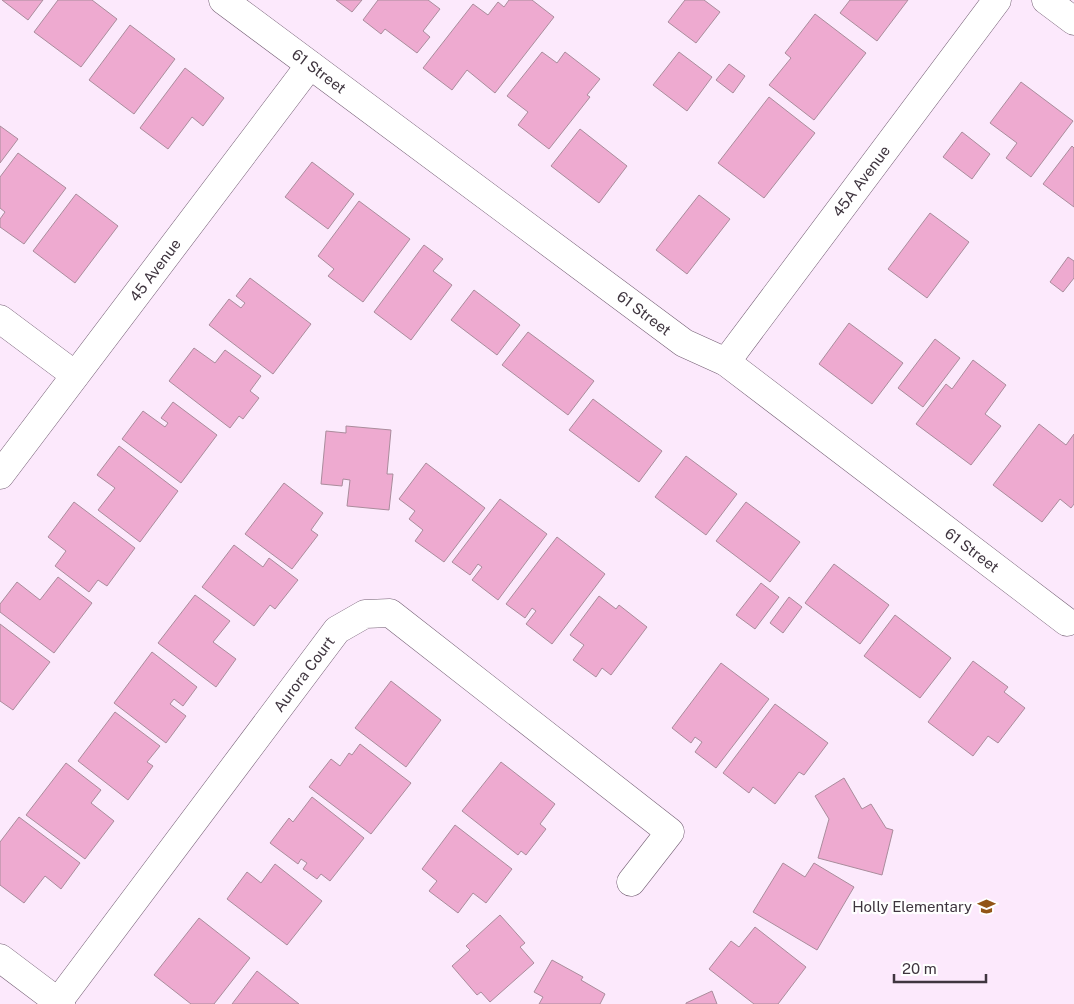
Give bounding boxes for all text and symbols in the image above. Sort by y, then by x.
street label: 61 Street [289,45,349,97]
street label: 45A Avenue [829,142,893,220]
street label: 45 Avenue [126,235,184,305]
street label: 61 Street [614,287,674,339]
street label: 61 Street [942,524,1002,576]
street label: Aurora Court [270,633,338,715]
school or university icon: Holly Elementary [976,896,996,916]
place label: Holly Elementary [852,898,972,915]
scale bar [894,952,986,984]
text: 20 m [902,960,937,977]

